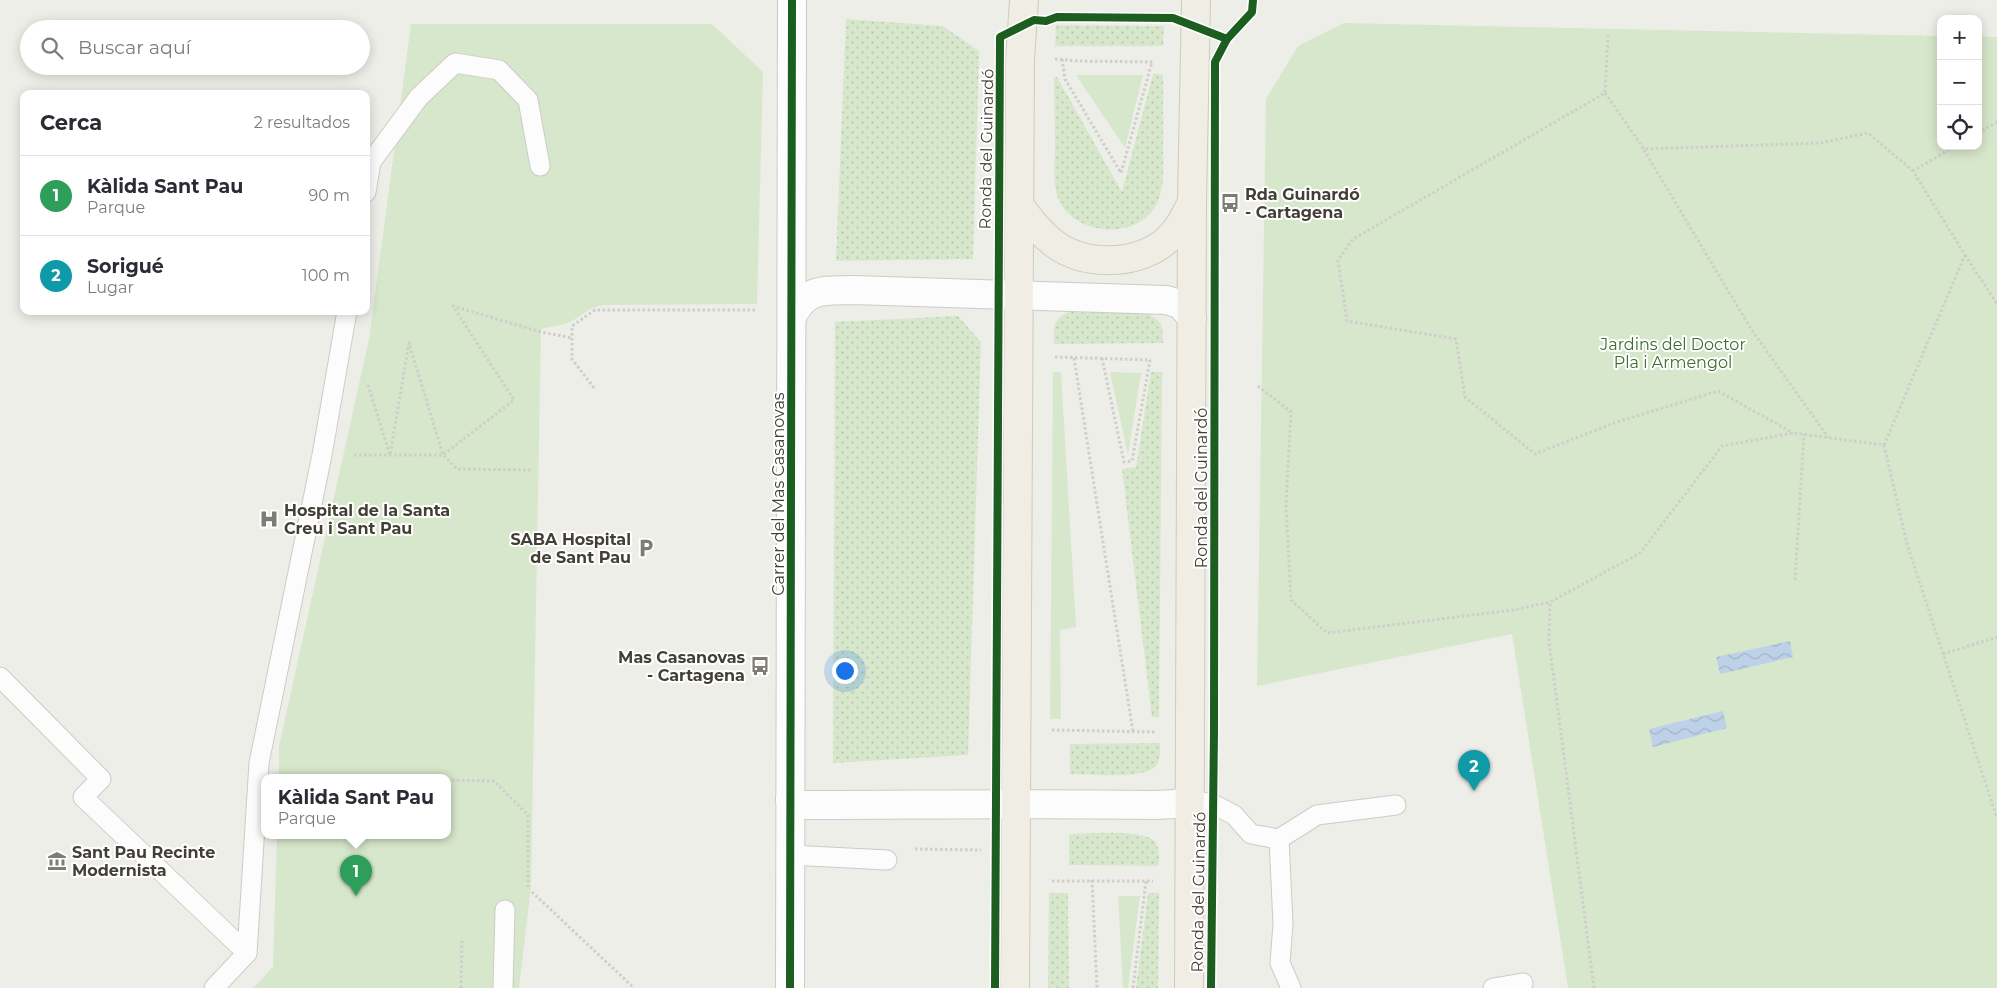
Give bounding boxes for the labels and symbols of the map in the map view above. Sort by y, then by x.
street label: Ronda del Guinardó [976,69,997,230]
place label: Rda Guinardó - Cartagena [1245,185,1360,222]
bus stop icon: Rda Guinardó - Cartagena [1219,192,1241,214]
park label: Jardins del Doctor Pla i Armengol [1599,335,1746,372]
street label: Carrer del Mas Casanovas [769,392,788,596]
street label: Ronda del Guinardó [1192,408,1211,568]
place label: Hospital de la Santa Creu i Sant Pau [284,501,450,538]
hospital icon: Hospital de la Santa Creu i Sant Pau [258,508,280,530]
place label: SABA Hospital de Sant Pau [510,530,631,567]
parking icon: SABA Hospital de Sant Pau [635,537,657,559]
place label: Mas Casanovas - Cartagena [618,648,746,685]
bus stop icon: Mas Casanovas - Cartagena [749,655,771,677]
your location [832,658,858,684]
pin: 2 [1458,750,1490,791]
street label: Ronda del Guinardó [1188,812,1209,973]
place label: Sant Pau Recinte Modernista [72,843,215,880]
museum icon: Sant Pau Recinte Modernista [46,850,68,872]
pin: 1 [340,855,372,896]

